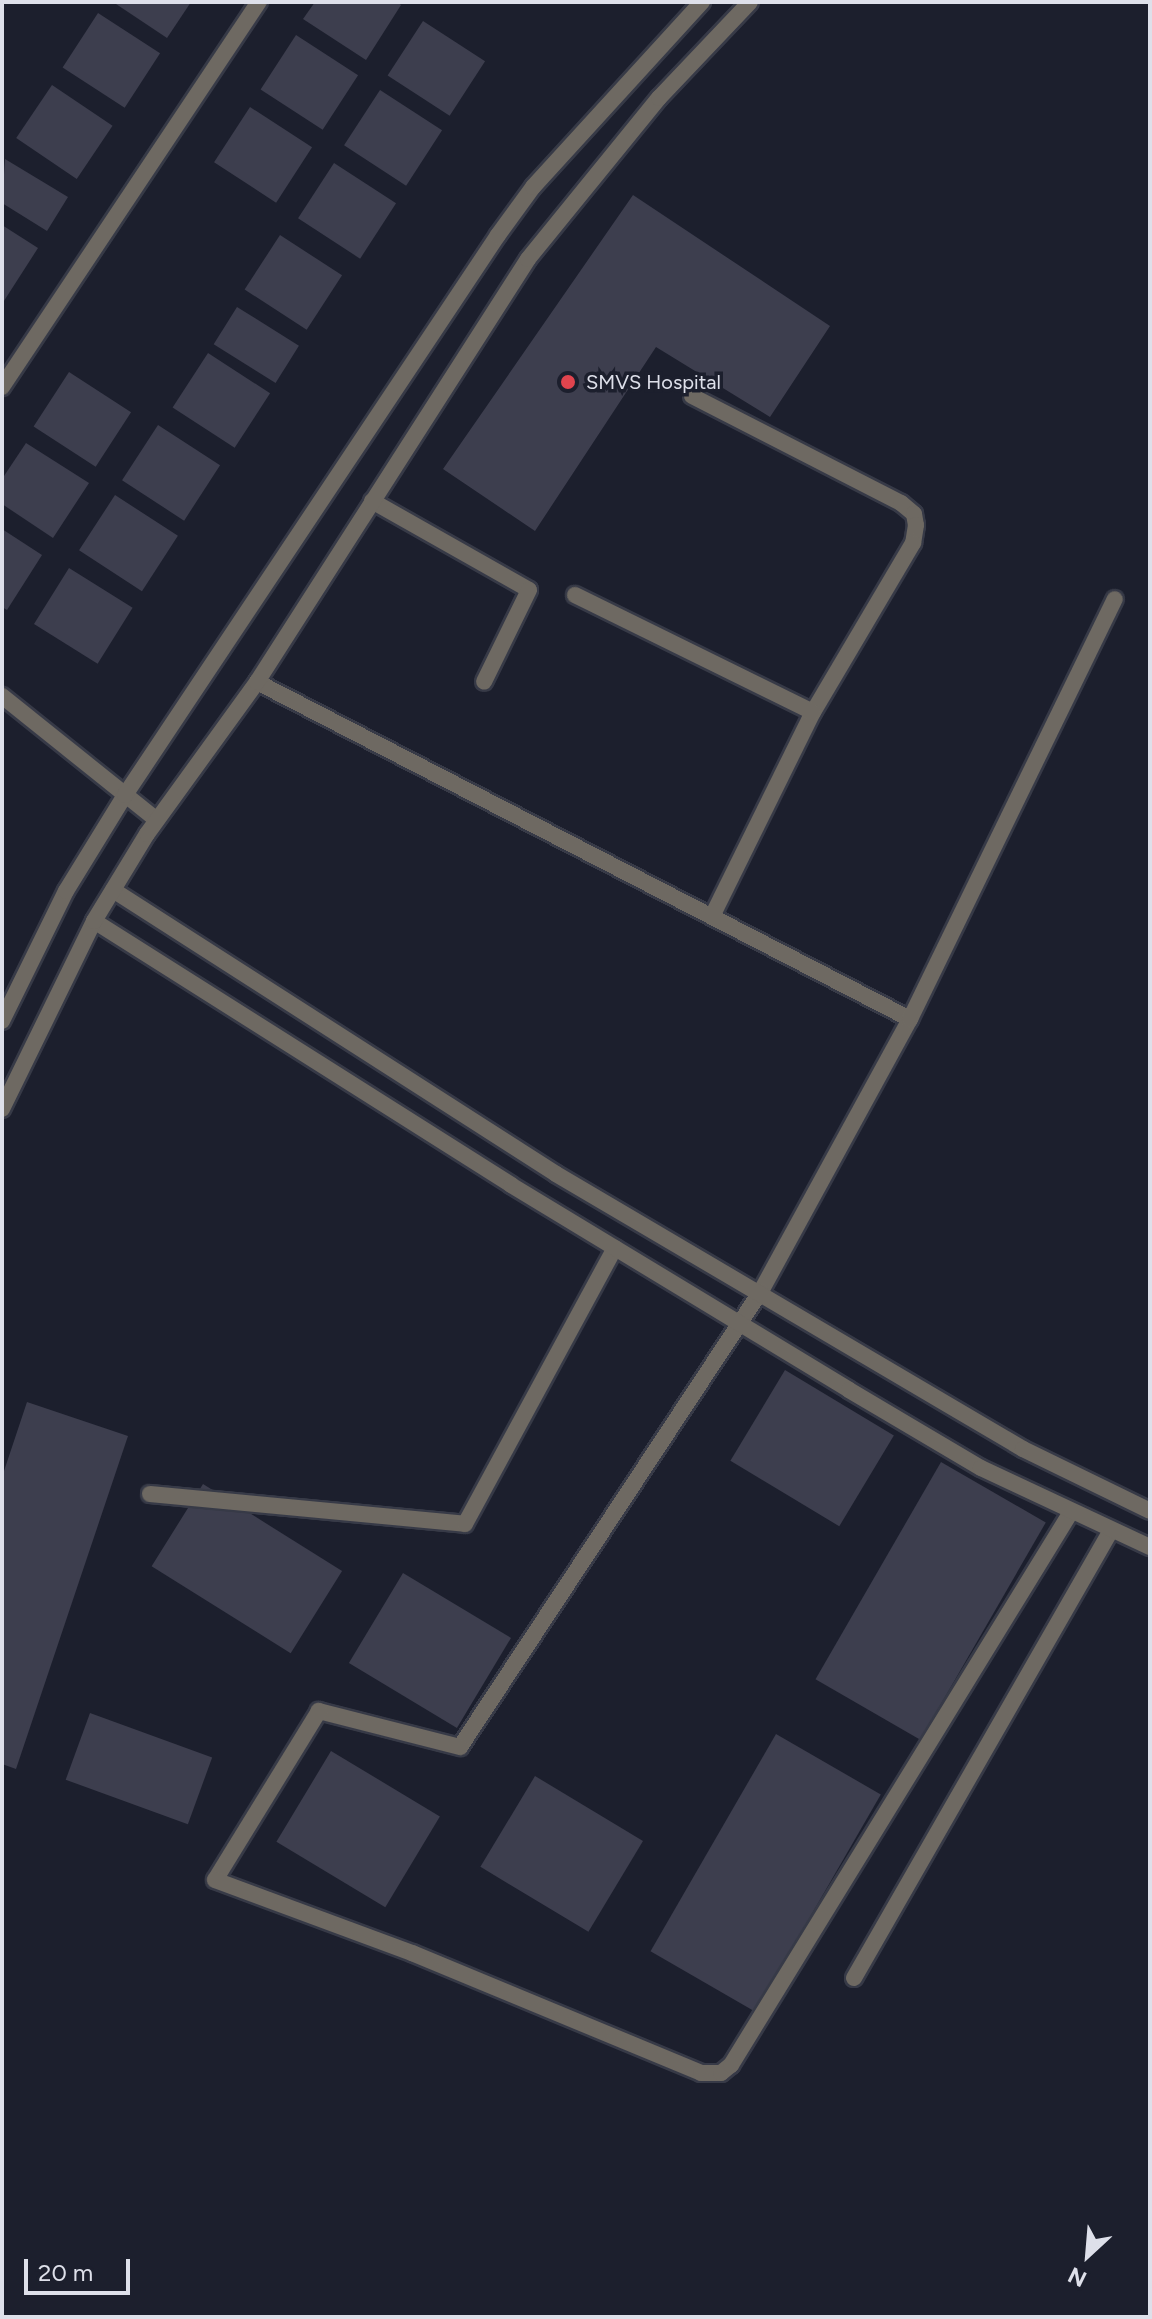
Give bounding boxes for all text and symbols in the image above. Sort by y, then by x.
place label: SMVS Hospital [586,370,721,394]
marker: SMVS Hospital [557,371,579,393]
north arrow [1048,2215,1128,2295]
scale bar [28,2243,134,2293]
text: 20 m [38,2258,93,2287]
text: N [1064,2261,1091,2293]

